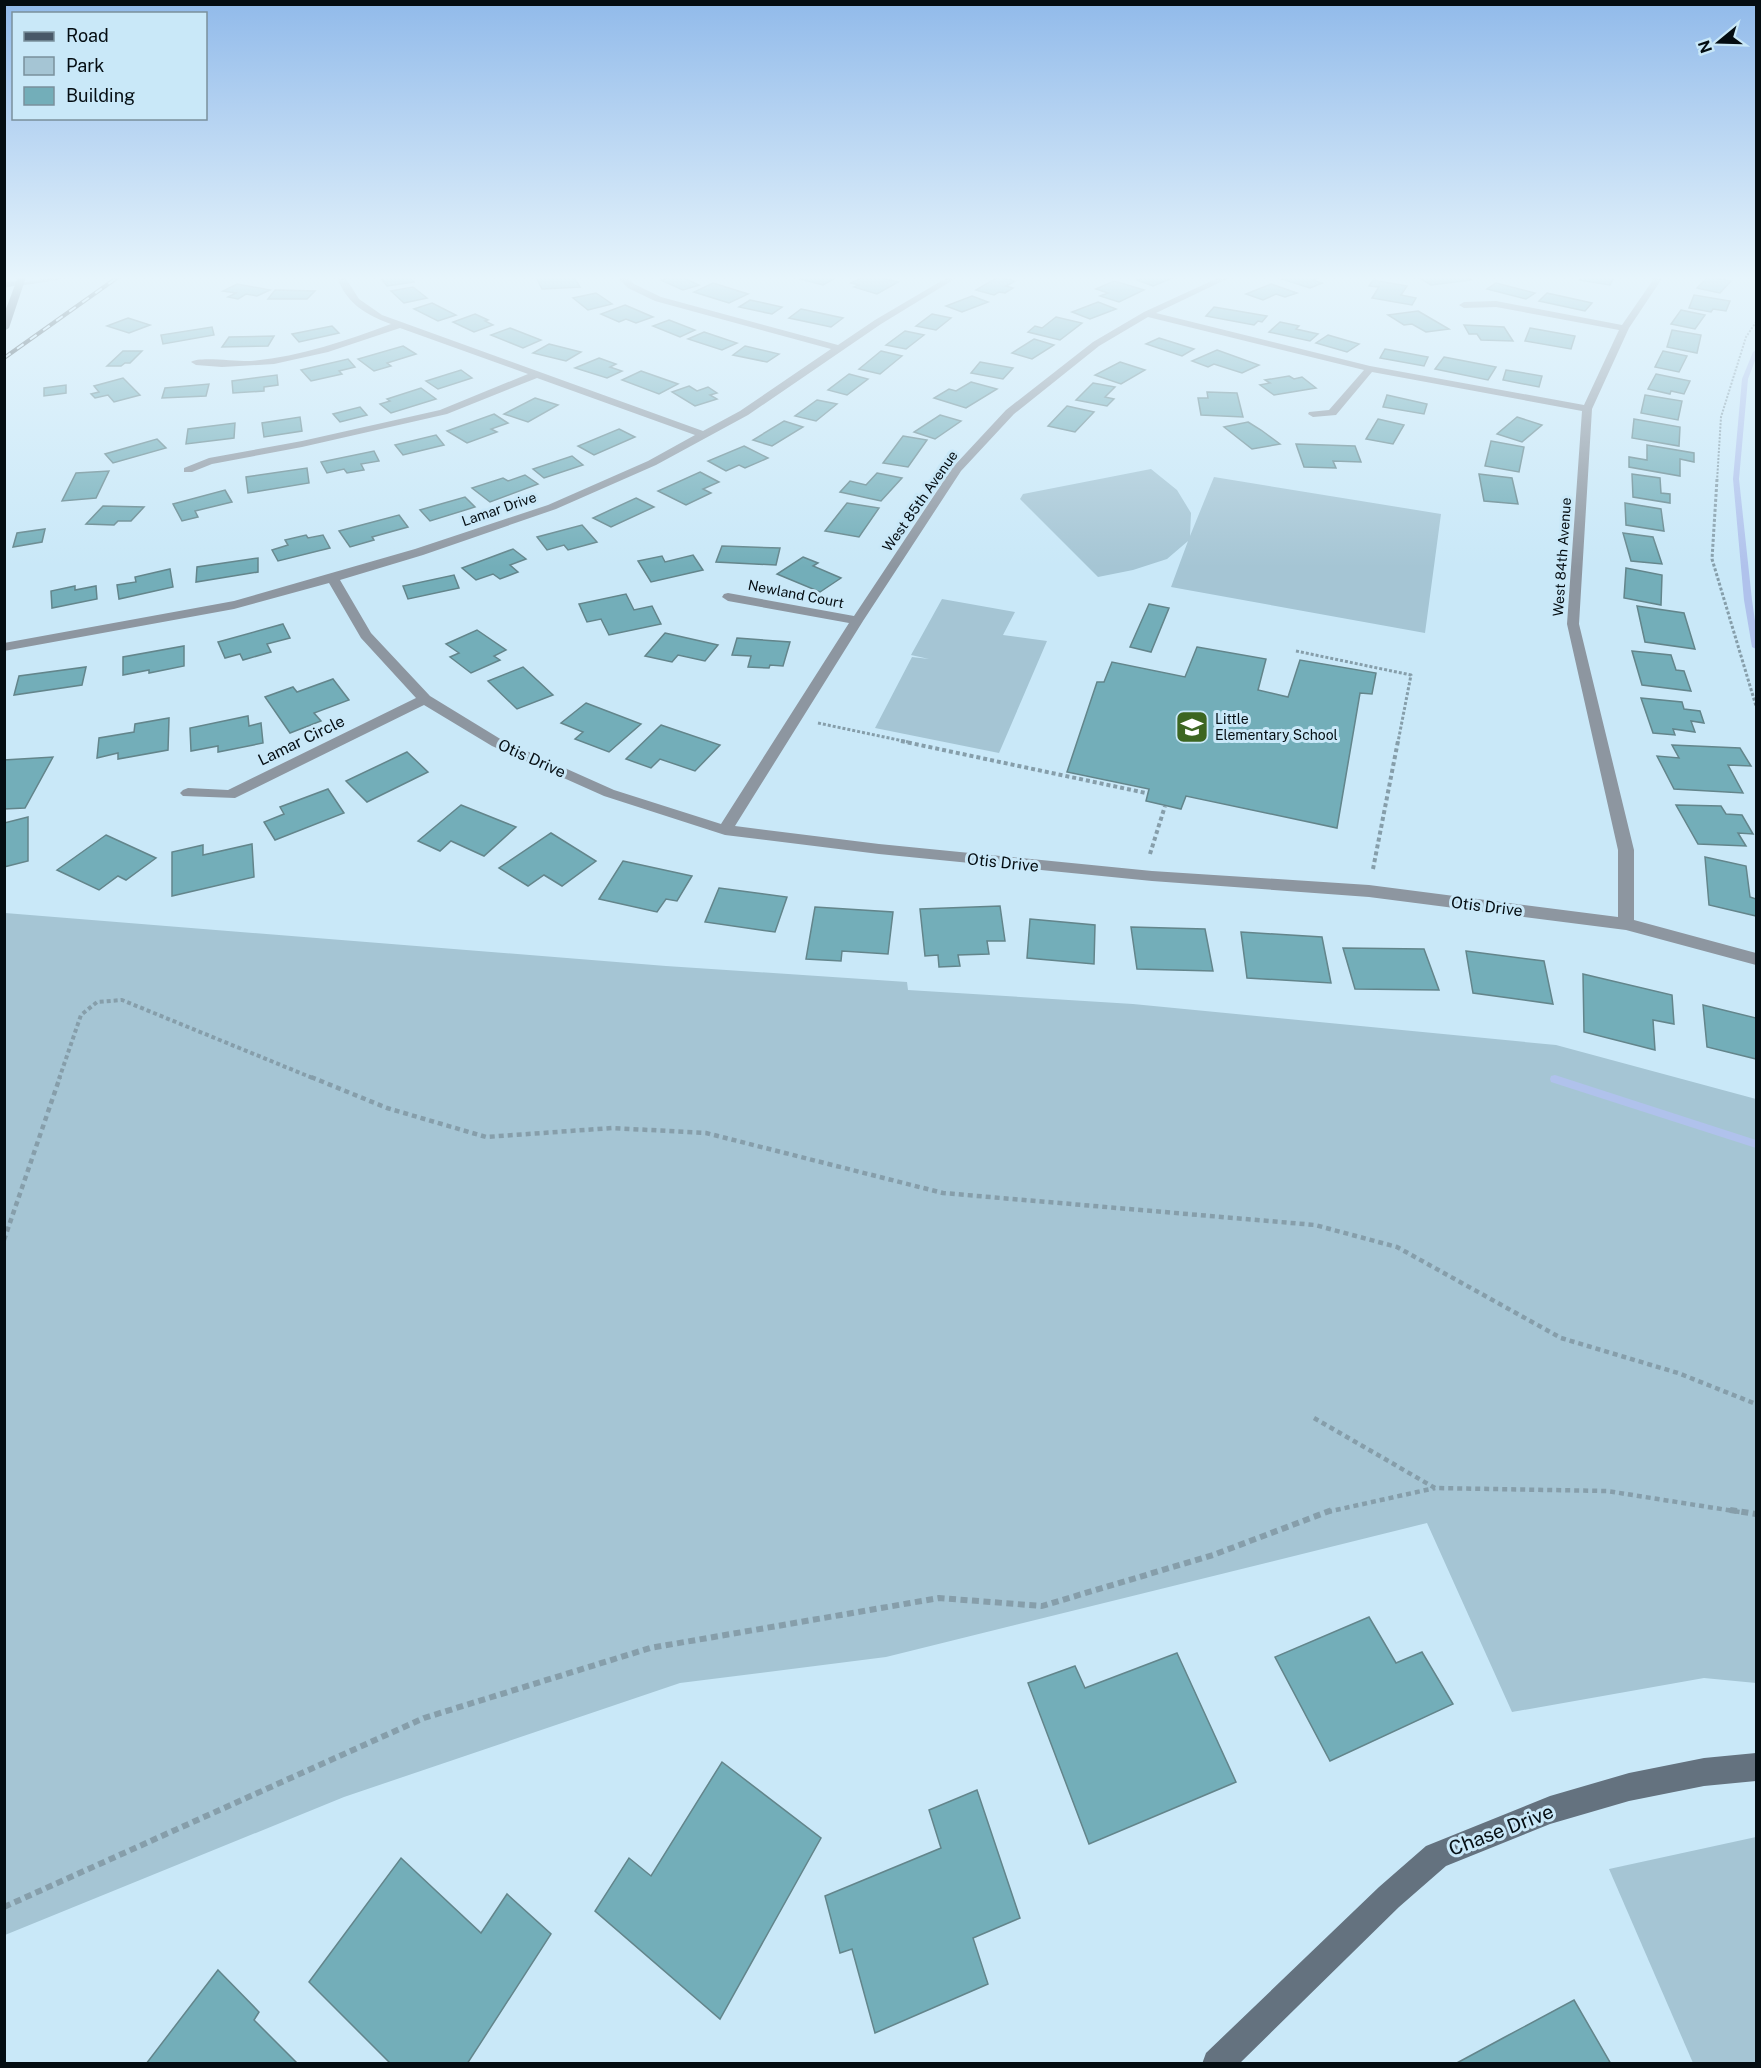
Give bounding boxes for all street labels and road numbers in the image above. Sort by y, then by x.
street label: West 85th Avenue [879,447,961,554]
street label: Lamar Drive [460,489,538,529]
street label: West 84th Avenue [1550,497,1574,617]
street label: Newland Court [747,577,845,611]
street label: Lamar Circle [255,711,348,770]
street label: Otis Drive [495,735,569,782]
street label: Otis Drive [966,849,1040,876]
street label: Otis Drive [1450,893,1524,920]
street label: Chase Drive [1445,1799,1557,1861]

